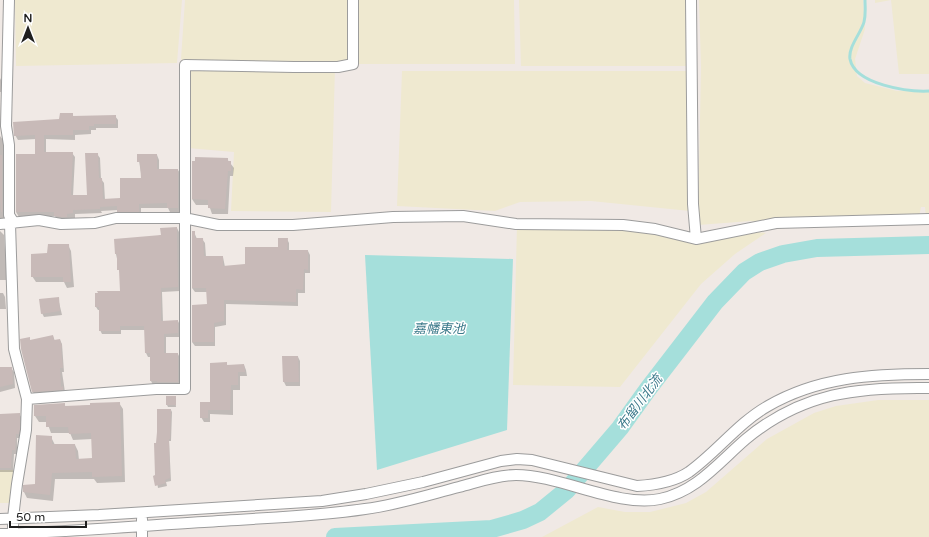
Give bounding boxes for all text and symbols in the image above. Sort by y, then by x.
north arrow [8,8,48,48]
text: N [24,12,32,25]
water label: 嘉幡東池 [413,321,467,337]
water label: 布留川北流 [614,370,667,433]
scale bar [10,503,86,529]
text: 50 m [16,510,45,524]

